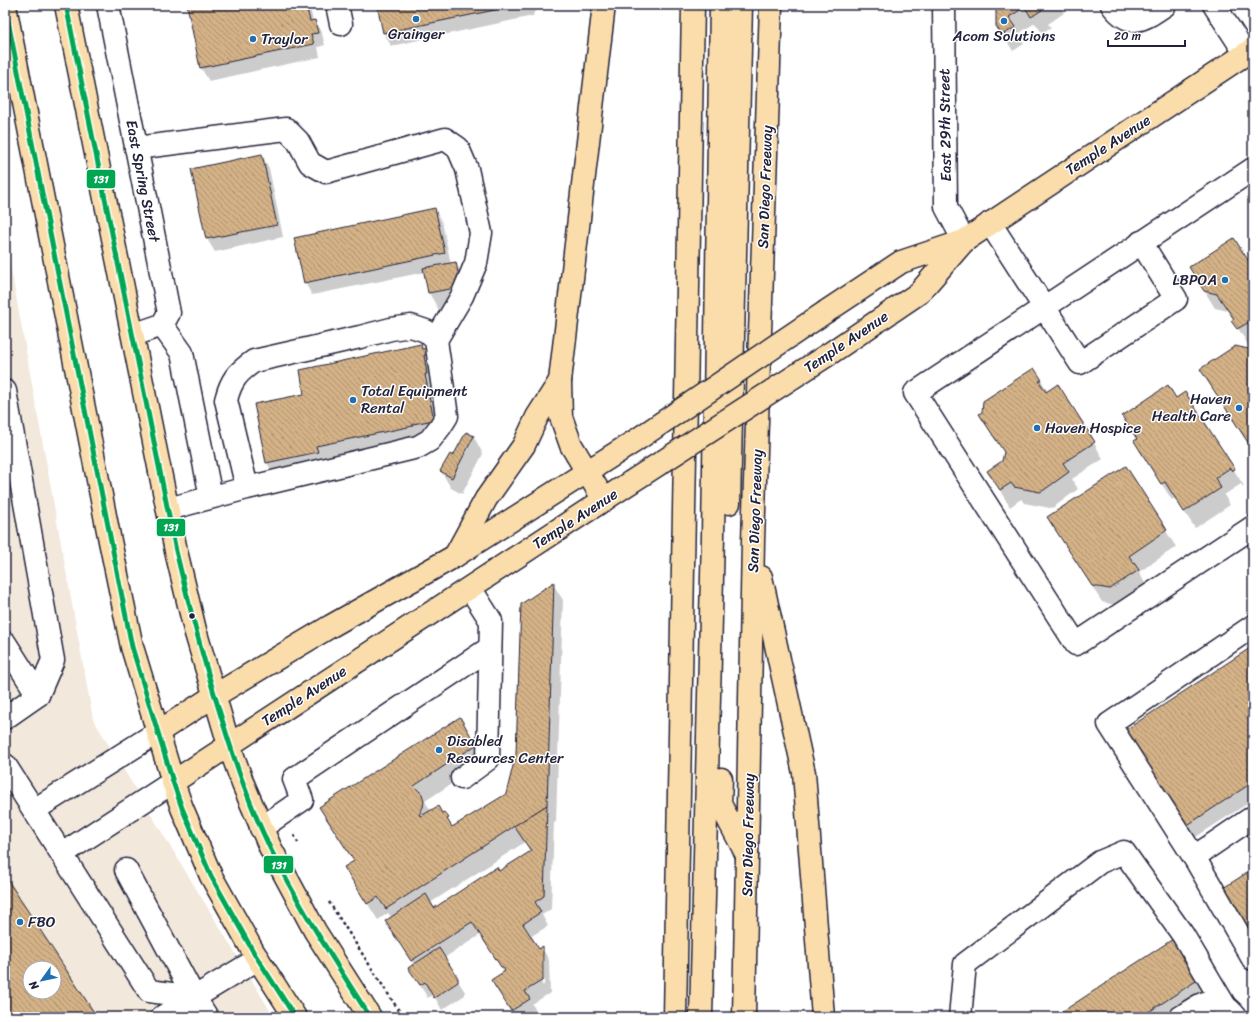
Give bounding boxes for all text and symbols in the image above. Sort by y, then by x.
marker: Grainger [411,14,421,24]
marker: Acom Solutions [999,16,1009,26]
place label: Grainger [388,21,445,47]
scale bar [1108,22,1185,48]
place label: Acom Solutions [952,23,1056,49]
text: 20 m [1114,25,1141,47]
place label: Traylor [261,26,308,52]
marker: Traylor [248,34,258,44]
street label: East 29th Street [931,68,959,182]
street label: Temple Avenue [1060,107,1156,183]
street label: East Spring Street [118,118,168,245]
street label: San Diego Freeway [750,125,780,249]
line badge: 131 [86,169,116,189]
text: 131 [93,170,109,189]
place label: LBPOA [1172,267,1217,293]
marker: LBPOA [1220,275,1230,285]
street label: Temple Avenue [798,304,894,380]
place label: Total Equipment Rental [361,378,468,421]
place label: Haven Health Care [1152,386,1231,429]
marker: Total Equipment Rental [348,395,358,405]
marker: Haven Health Care [1234,403,1244,413]
place label: Haven Hospice [1045,415,1142,441]
marker: Haven Hospice [1032,423,1042,433]
street label: San Diego Freeway [740,449,770,573]
street label: Temple Avenue [527,481,623,557]
line badge: 131 [156,518,186,537]
text: 131 [163,518,179,537]
unlabelled marker [187,611,197,621]
street label: Temple Avenue [256,658,352,734]
place label: Disabled Resources Center [447,728,564,771]
marker: Disabled Resources Center [434,745,444,755]
street label: San Diego Freeway [734,773,762,897]
line badge: 131 [263,855,294,874]
text: 131 [271,856,287,875]
place label: FBO [28,909,56,935]
marker: FBO [15,917,25,927]
north arrow [22,960,62,1000]
text: N [24,976,45,994]

